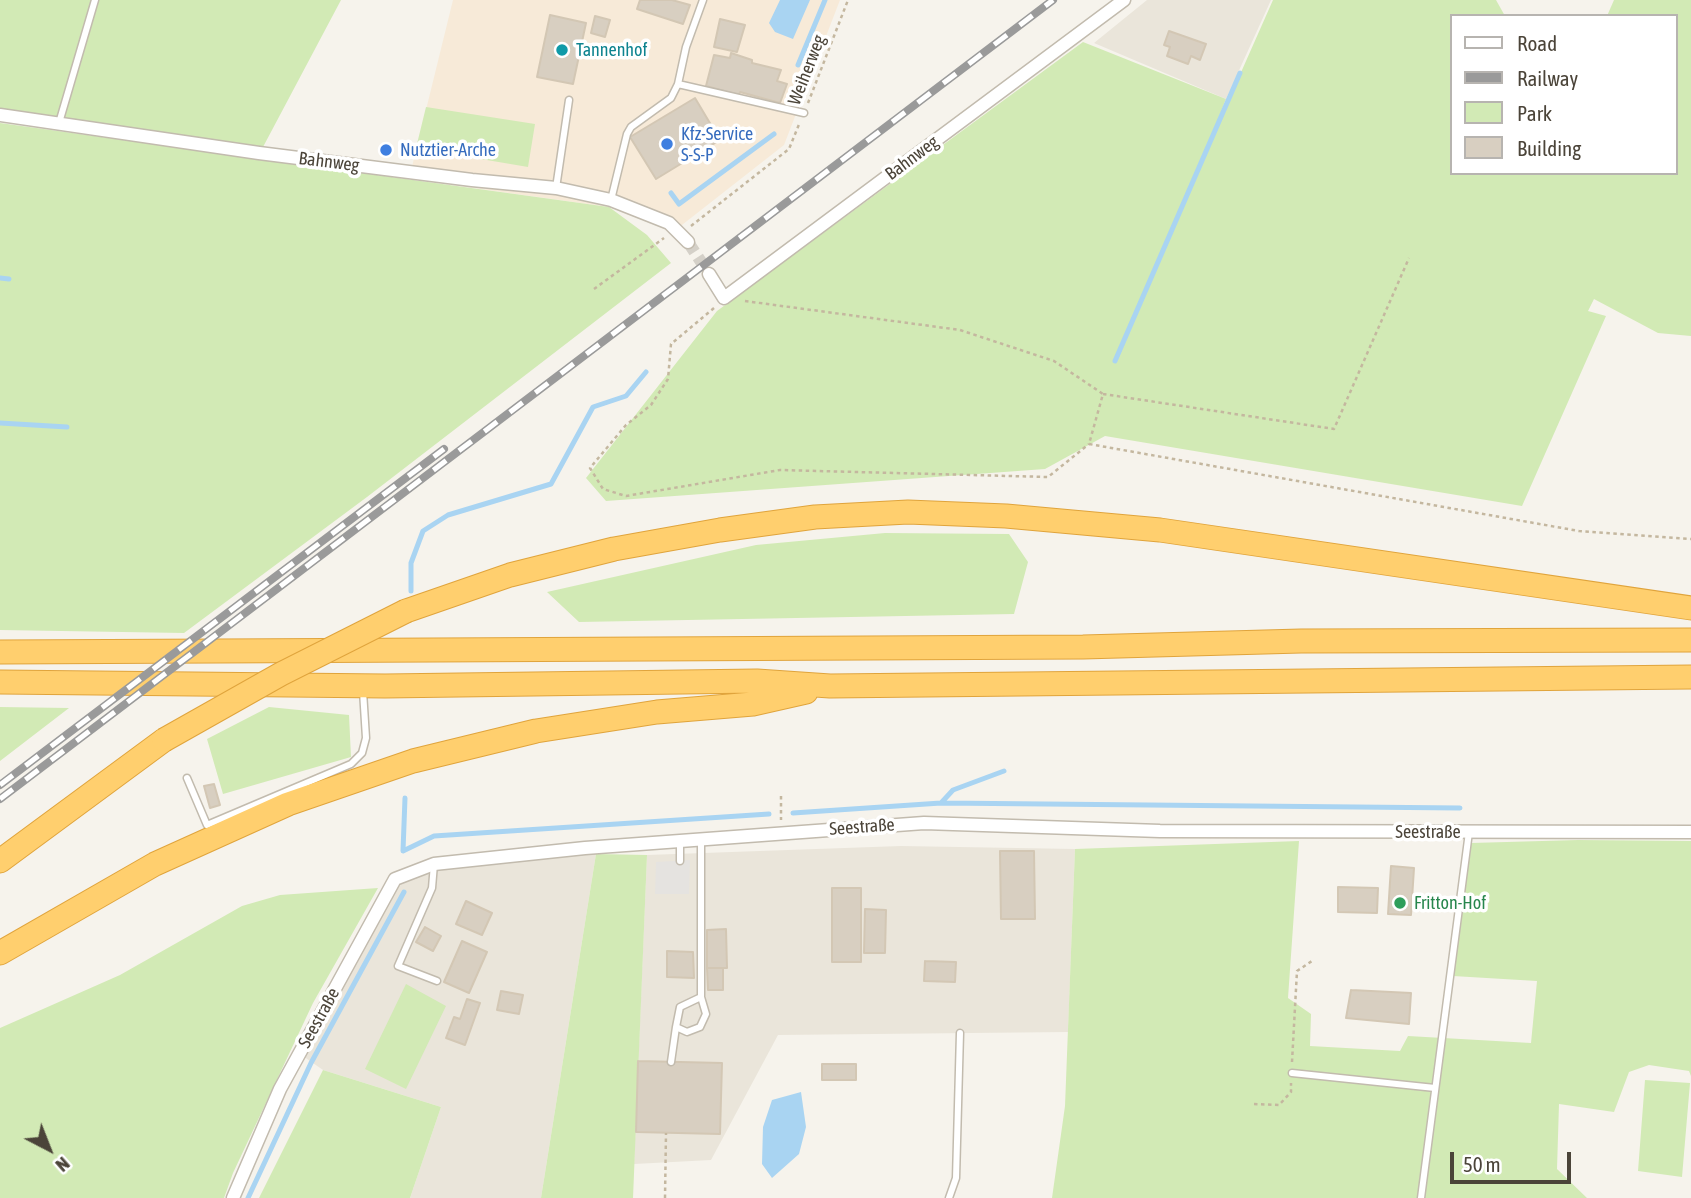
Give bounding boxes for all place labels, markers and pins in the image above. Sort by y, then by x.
place label: Tannenhof [576,39,648,61]
marker: Tannenhof [554,42,570,58]
place label: Kfz-Service S-S-P [681,123,753,166]
marker: Kfz-Service S-S-P [659,136,675,152]
place label: Nutztier-Arche [400,139,496,161]
marker: Nutztier-Arche [378,142,394,158]
place label: Fritton-Hof [1414,892,1486,914]
marker: Fritton-Hof [1392,895,1408,911]

